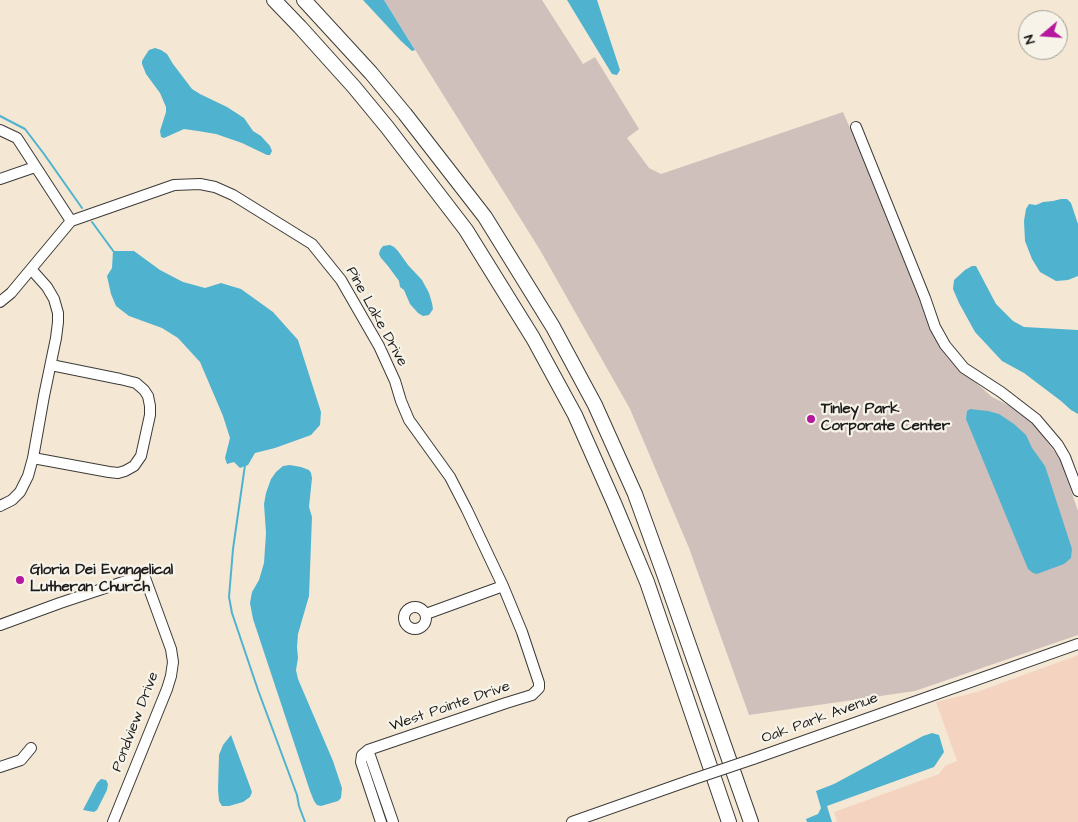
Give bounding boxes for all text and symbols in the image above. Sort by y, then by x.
north arrow [1018,10,1068,60]
text: N [1019,32,1041,47]
street label: Pine Lake Drive [341,264,411,370]
place label: Tinley Park Corporate Center [821,401,950,436]
marker: Tinley Park Corporate Center [805,413,817,425]
place label: Gloria Dei Evangelical Lutheran Church [30,562,173,597]
marker: Gloria Dei Evangelical Lutheran Church [14,574,26,586]
street label: Pondview Drive [109,669,163,775]
street label: West Pointe Drive [388,678,512,736]
street label: Oak Park Avenue [759,690,881,748]

